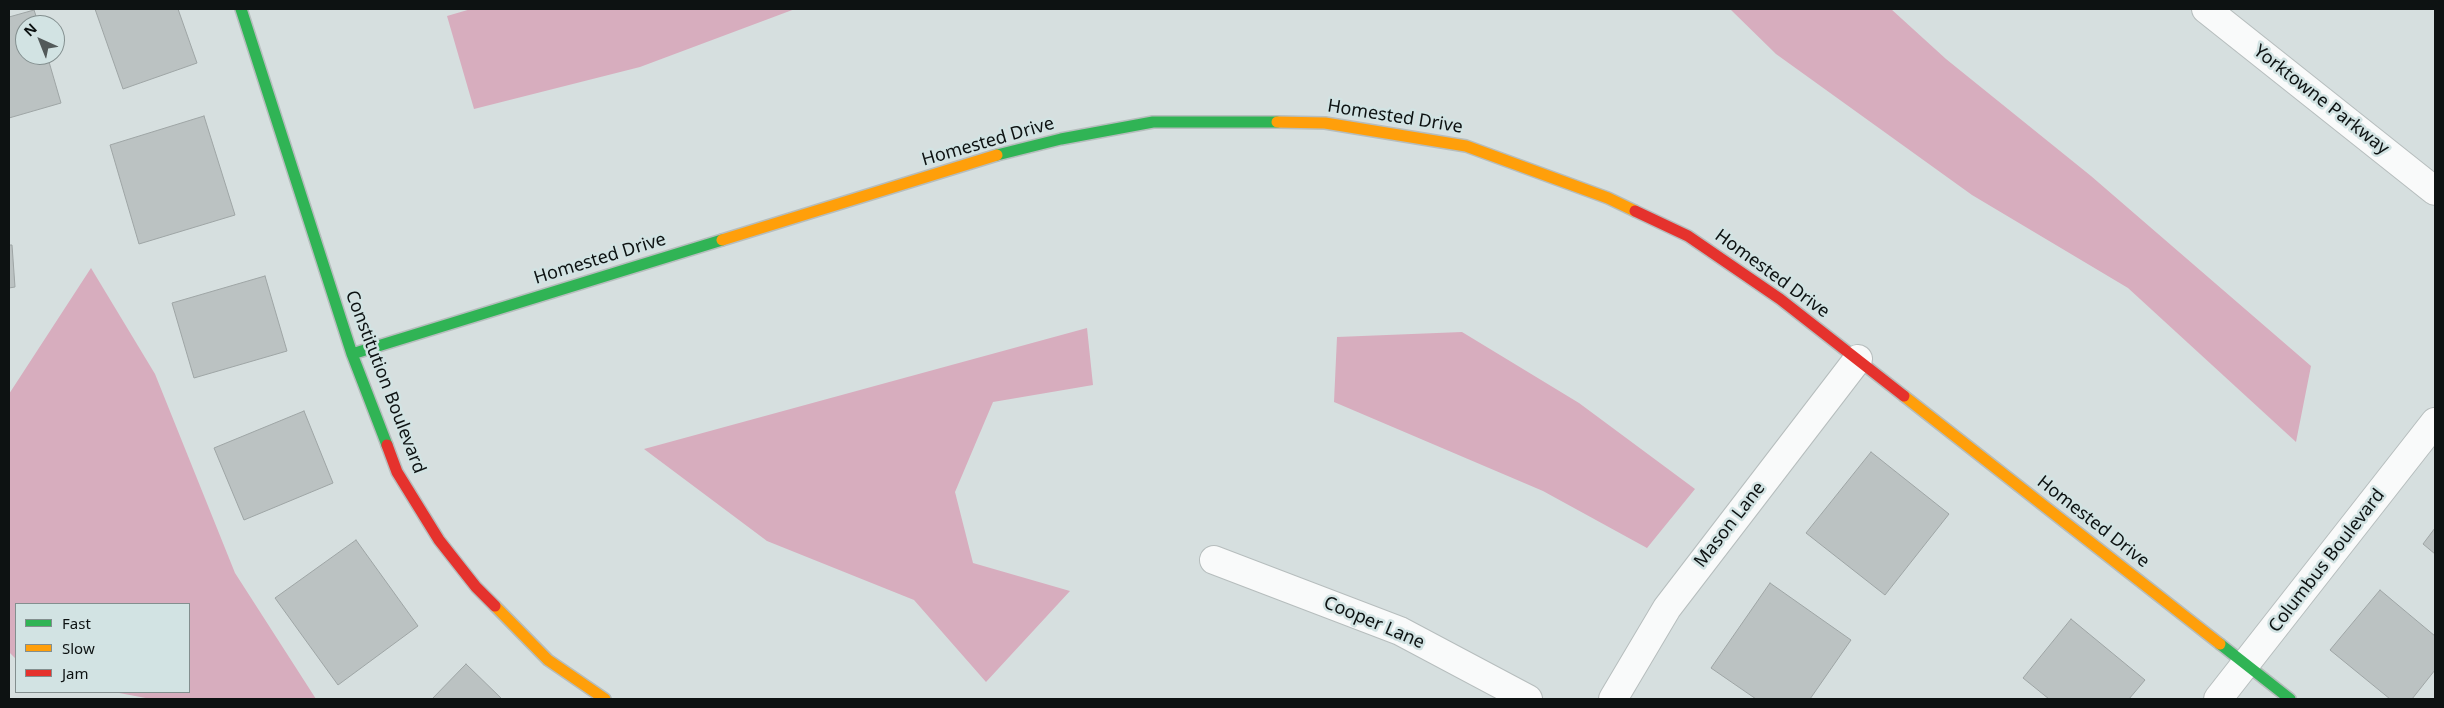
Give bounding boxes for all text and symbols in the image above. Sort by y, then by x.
north arrow [15,15,65,65]
text: N [19,19,41,40]
street label: Yorktowne Parkway [2249,40,2393,160]
street label: Homested Drive [1326,96,1464,138]
street label: Homested Drive [919,113,1057,171]
street label: Homested Drive [1710,225,1834,323]
street label: Homested Drive [531,229,669,289]
street label: Constitution Boulevard [340,288,430,476]
street label: Homested Drive [2032,471,2154,573]
street label: Mason Lane [1690,478,1770,572]
street label: Columbus Boulevard [2264,485,2390,637]
street label: Cooper Lane [1320,592,1428,654]
legend [15,603,190,693]
text: Fast [62,613,91,633]
text: Slow [62,638,95,658]
text: Jam [62,663,89,683]

